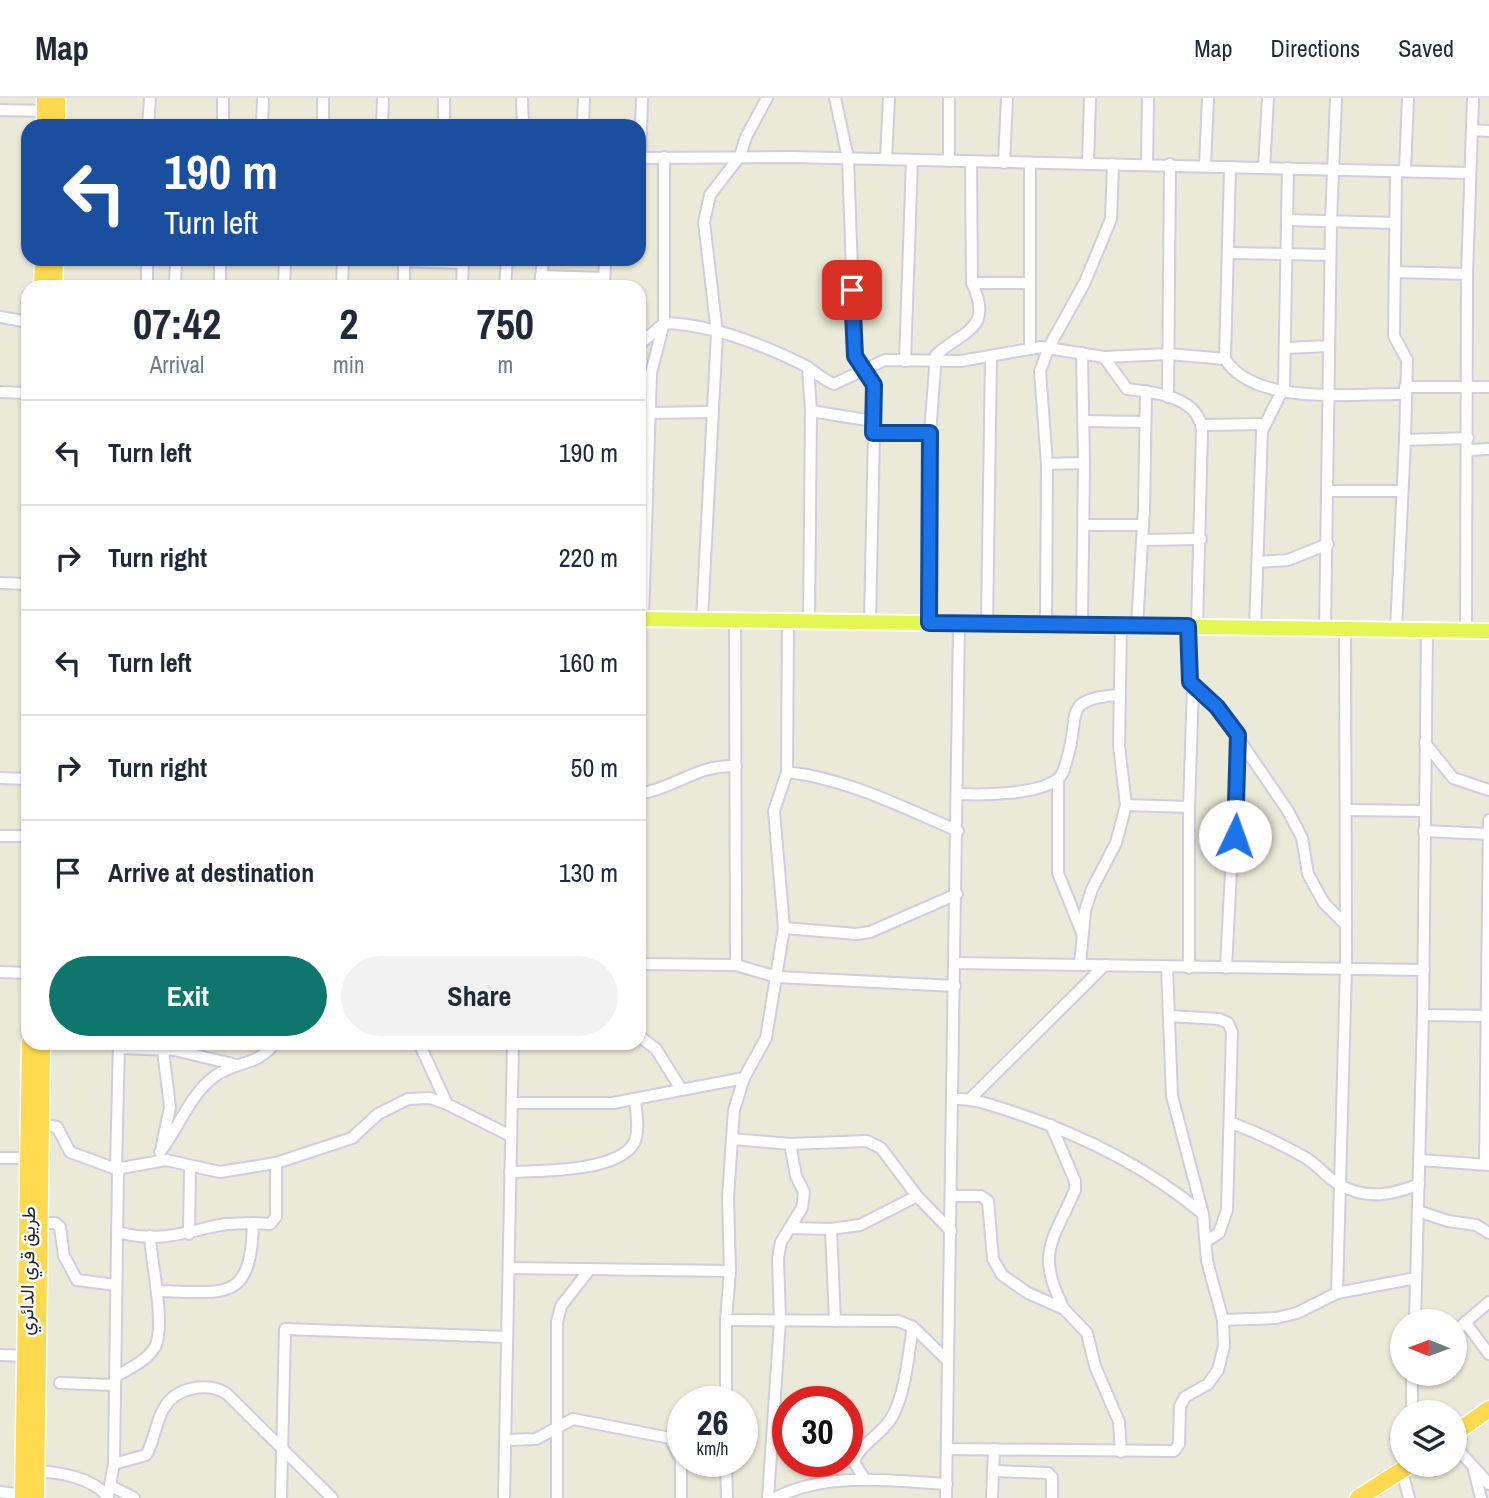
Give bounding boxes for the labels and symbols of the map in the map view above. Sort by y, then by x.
pin [822,260,882,320]
position arrow [1198,799,1272,873]
street label: طريق قري الدائري [13,1206,44,1336]
north arrow [1390,1309,1466,1386]
speed limit sign: 30 [772,1386,863,1477]

